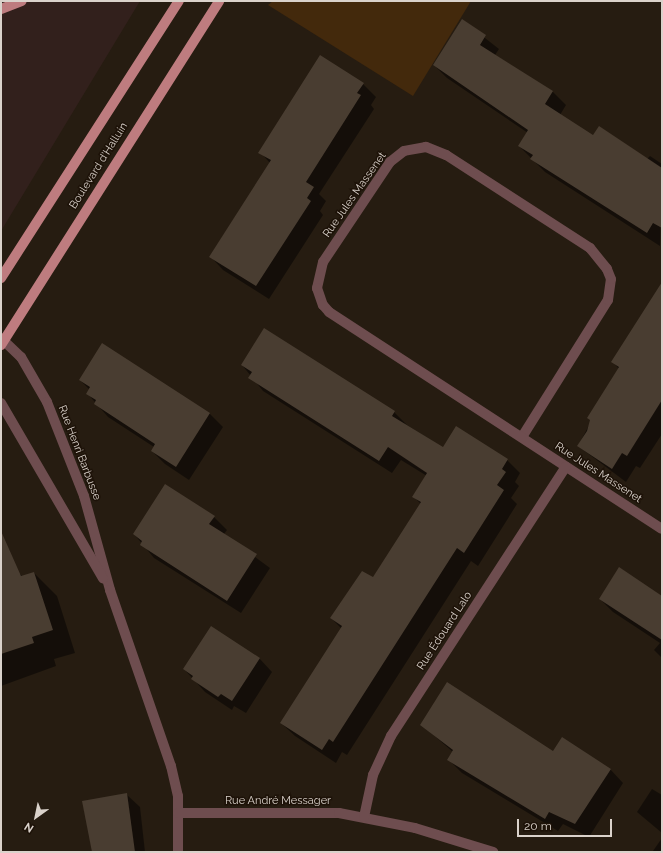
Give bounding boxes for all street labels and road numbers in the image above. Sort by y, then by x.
street label: Boulevard d'Halluin [67,120,131,212]
street label: Rue Jules Massenet [321,150,389,240]
street label: Rue Henri Barbusse [55,404,103,502]
street label: Rue Jules Massenet [552,440,644,506]
street label: Rue Édouard Lalo [415,589,475,673]
street label: Rue André Messager [225,794,331,808]

